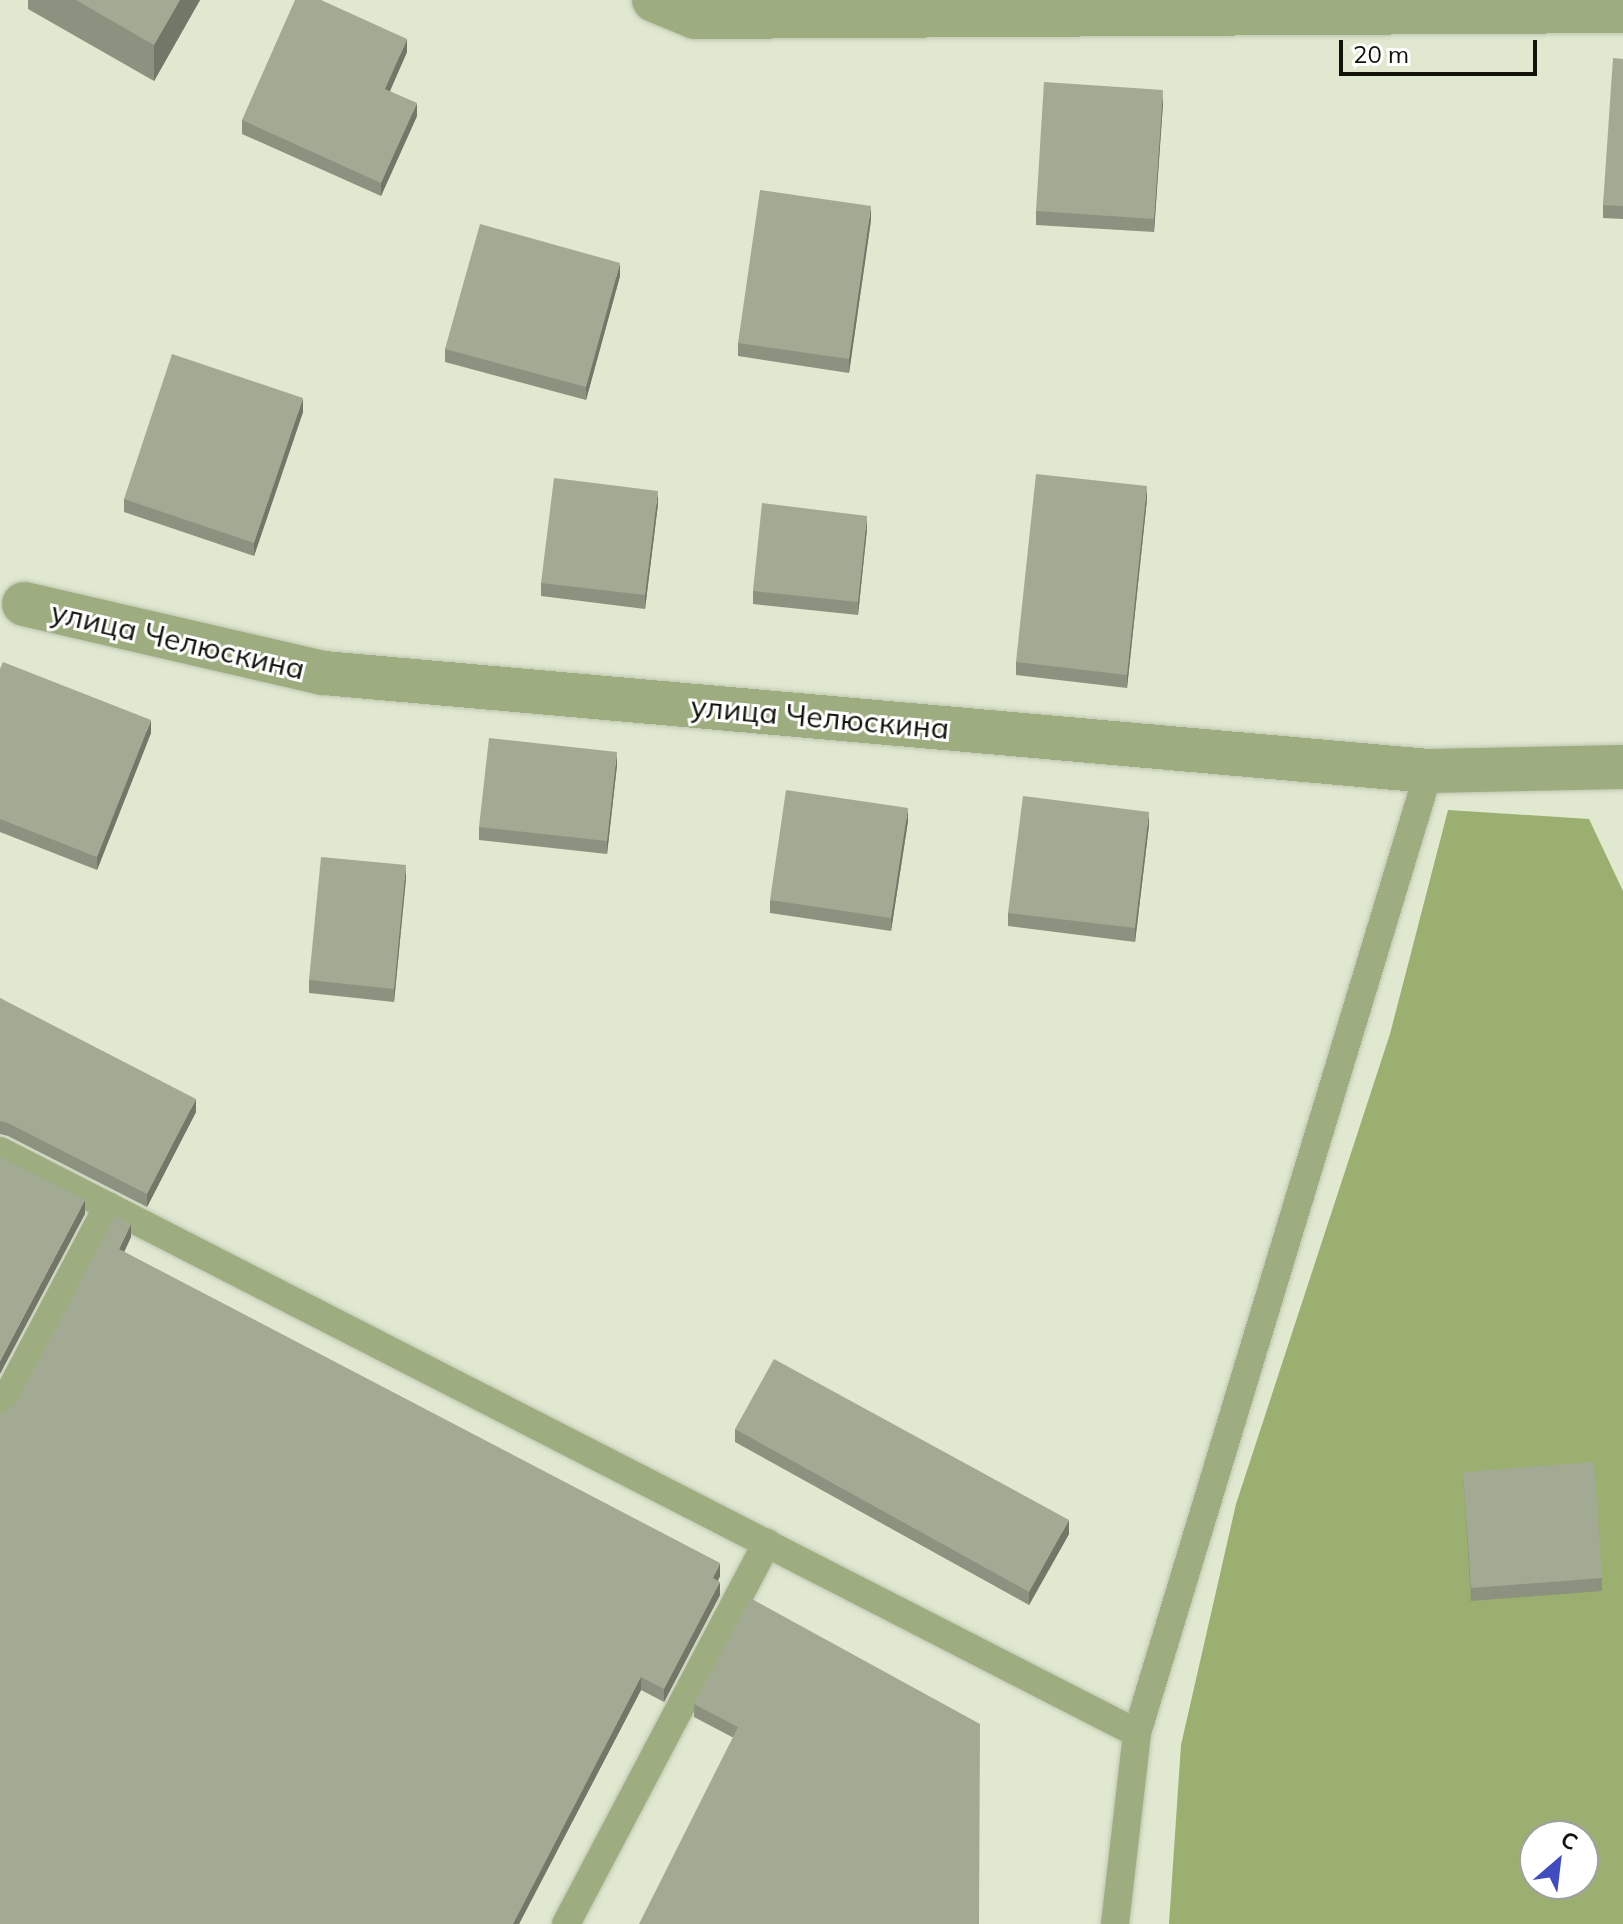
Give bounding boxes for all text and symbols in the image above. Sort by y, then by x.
scale bar [1343,24,1541,74]
text: 20 m [1353,39,1409,69]
street label: улица Челюскина [48,593,308,687]
street label: улица Челюскина [689,688,951,746]
north arrow [1519,1820,1599,1900]
text: С [1556,1825,1583,1856]

